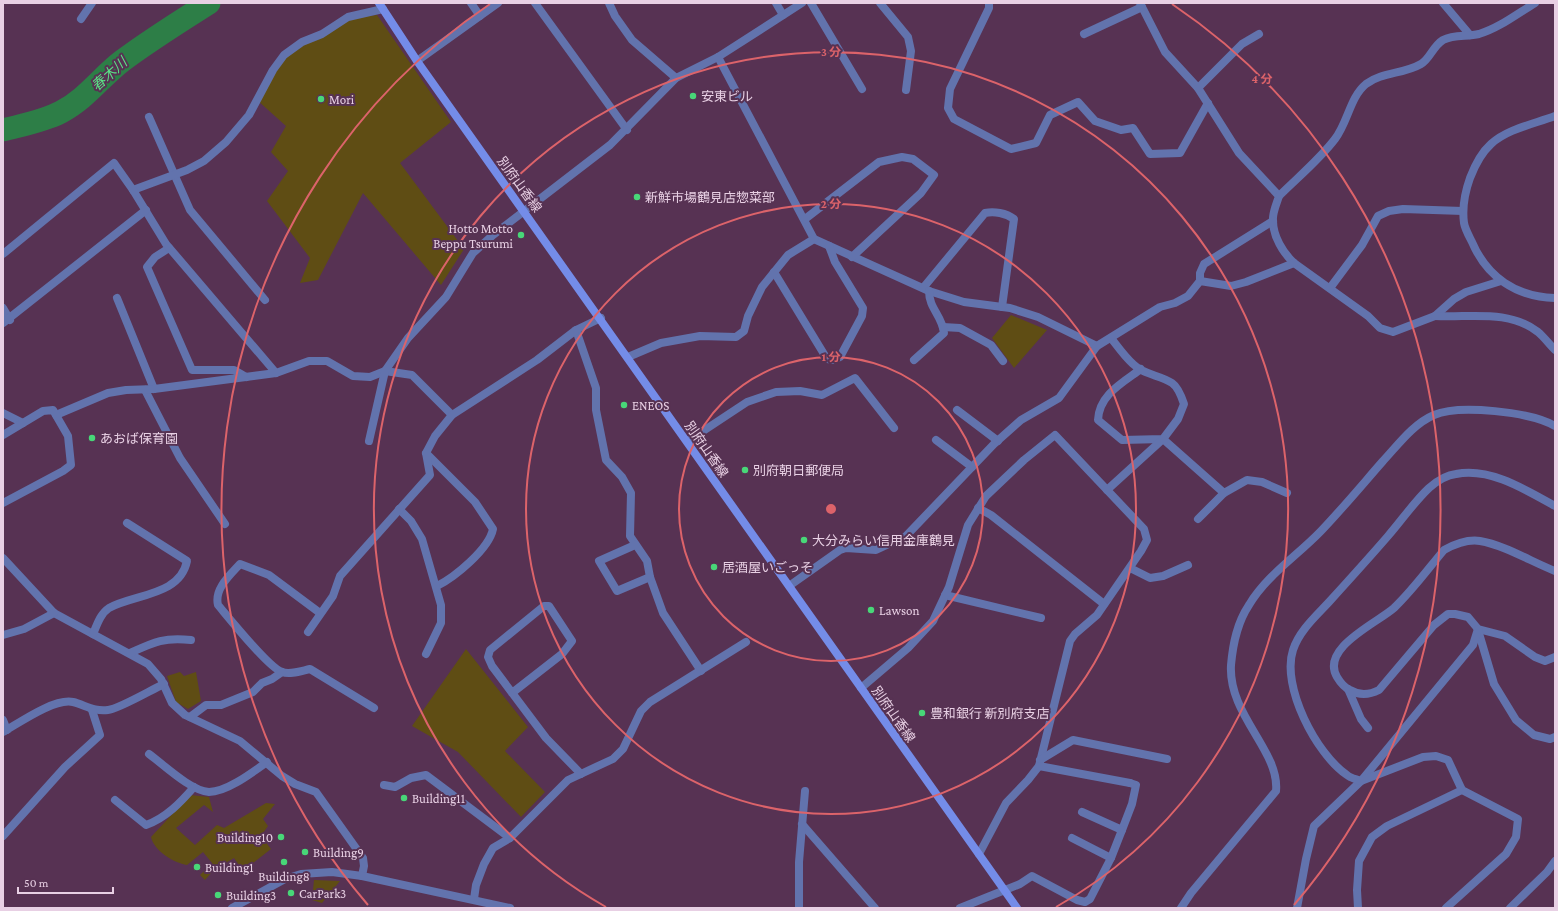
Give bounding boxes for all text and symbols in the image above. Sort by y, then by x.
text: 3 分 [821,45,841,59]
water label: 春木川 [88,53,131,94]
text: 4 分 [1252,72,1272,86]
place label: 安東ビル [701,89,753,104]
marker: 安東ビル [688,91,698,101]
place label: Mori [329,92,355,107]
marker: Mori [316,94,326,104]
street label: 別府山香線 [494,154,545,215]
place label: 新鮮市場鶴見店惣菜部 [645,190,775,205]
marker: 新鮮市場鶴見店惣菜部 [632,192,642,202]
text: 2 分 [821,197,841,211]
place label: Hotto Motto Beppu Tsurumi [433,221,514,251]
marker: Hotto Motto Beppu Tsurumi [516,230,526,240]
text: 1 分 [822,350,840,364]
place label: ENEOS [632,398,669,413]
marker: ENEOS [619,400,629,410]
street label: 別府山香線 [682,418,731,480]
place label: あおば保育園 [100,431,178,446]
marker: あおば保育園 [87,433,97,443]
place label: 別府朝日郵便局 [753,463,844,478]
marker: 別府朝日郵便局 [740,465,750,475]
centre of rings [824,502,838,516]
place label: 大分みらい信用金庫鶴見 [812,533,955,548]
marker: 大分みらい信用金庫鶴見 [799,535,809,545]
place label: 居酒屋いごっそ [722,560,813,575]
marker: 居酒屋いごっそ [709,562,719,572]
place label: Lawson [879,603,919,618]
marker: Lawson [866,605,876,615]
street label: 別府山香線 [869,683,918,745]
place label: 豊和銀行 新別府支店 [930,706,1049,721]
marker: 豊和銀行 新別府支店 [917,708,927,718]
place label: Building11 [412,791,465,806]
marker: Building11 [399,793,409,803]
place label: Building10 [217,830,273,845]
marker: Building10 [276,832,286,842]
place label: Building9 [313,845,364,860]
marker: Building9 [300,847,310,857]
marker: Building8 [279,857,289,867]
place label: Building1 [205,860,254,875]
marker: Building1 [192,862,202,872]
scale bar [18,869,113,895]
place label: Building8 [258,869,310,884]
text: 50 m [24,876,49,890]
place label: CarPark3 [299,886,346,901]
place label: Building3 [226,888,276,903]
marker: CarPark3 [286,888,296,898]
marker: Building3 [213,890,223,900]

